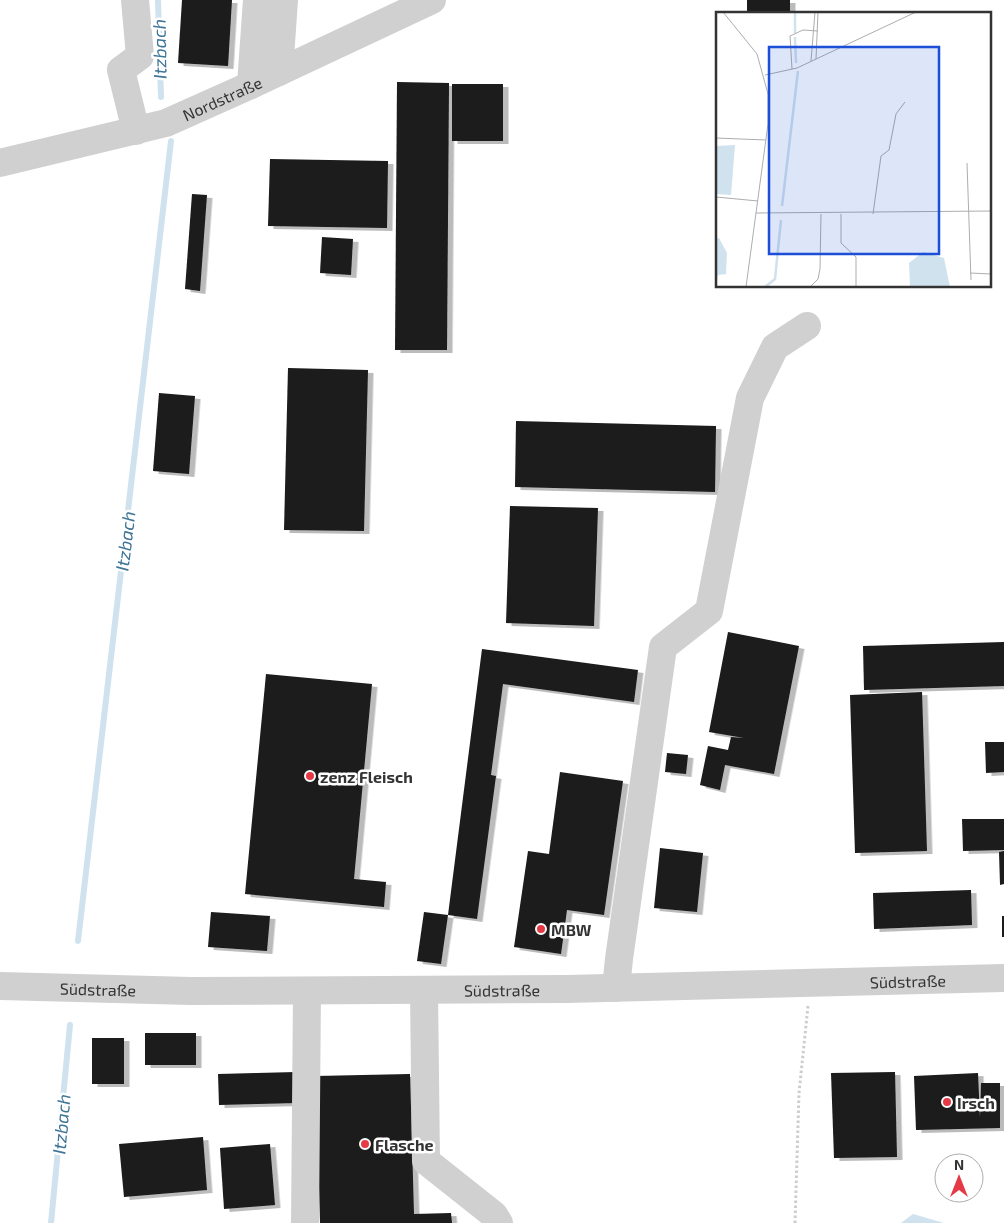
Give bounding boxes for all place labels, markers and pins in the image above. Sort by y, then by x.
place label: zenz Fleisch [320,767,413,786]
marker: zenz Fleisch [304,770,316,782]
place label: MBW [551,920,592,939]
marker: MBW [535,923,547,935]
place label: Irsch [957,1093,995,1112]
marker: Irsch [941,1096,953,1108]
place label: Flasche [375,1135,434,1154]
marker: Flasche [359,1138,371,1150]

